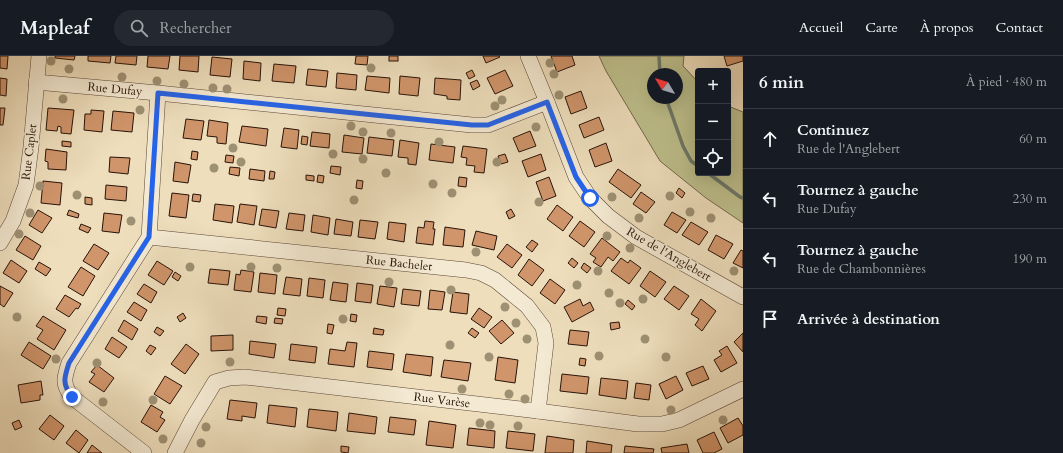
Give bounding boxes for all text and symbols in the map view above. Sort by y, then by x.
search box [114,10,394,46]
text: Mapleaf [20,15,90,41]
icon: search [128,17,150,39]
text: Rechercher [160,18,232,38]
text: Accueil [799,18,843,37]
text: Carte [865,18,898,37]
text: À propos [920,18,973,37]
text: Contact [995,18,1043,37]
north arrow [647,68,683,104]
map controls [695,68,731,176]
button: + [695,68,731,104]
text: 6 min [759,71,804,94]
text: À pied · 480 m [966,73,1047,91]
street label: Rue Dufay [87,79,144,99]
button: − [695,104,731,140]
text: Continuez [797,120,869,140]
street label: Rue Caplet [18,123,40,181]
icon: ahead [759,128,781,150]
text: 60 m [1019,130,1047,148]
button: locate [695,140,731,176]
text: Rue de l'Anglebert [797,140,900,158]
text: Tournez à gauche [797,180,919,200]
icon: left [759,188,781,210]
route start [581,189,599,207]
text: 230 m [1013,190,1047,208]
text: Rue Dufay [797,200,857,218]
street label: Rue de l'Anglebert [624,223,714,285]
text: Tournez à gauche [797,240,919,260]
icon: left [759,248,781,270]
text: 190 m [1013,250,1047,268]
street label: Rue Bachelet [365,252,433,274]
text: Rue de Chambonnières [797,260,926,278]
icon: arrive [759,308,781,330]
text: Arrivée à destination [797,309,940,329]
route end [63,388,81,406]
street label: Rue Varèse [413,389,471,411]

